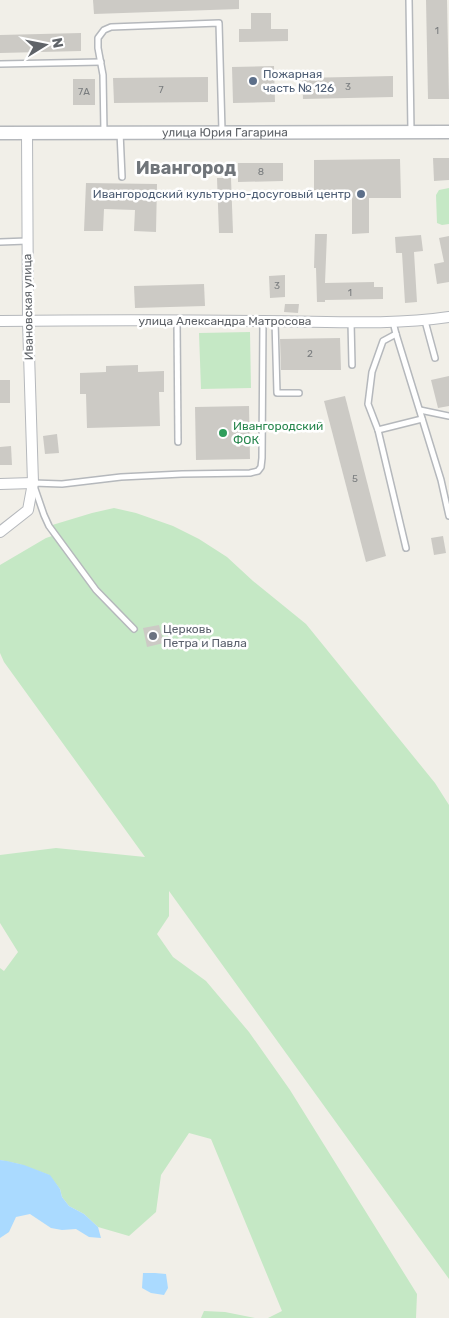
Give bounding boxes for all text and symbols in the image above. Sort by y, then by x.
north arrow [20,20,70,70]
house number: 1 [435,25,439,37]
text: N [48,36,67,49]
place label: Пожарная часть № 126 [263,67,334,95]
marker: Пожарная часть № 126 [247,75,259,87]
house number: 3 [345,81,351,93]
house number: 7 [158,84,164,96]
house number: 7А [78,86,90,98]
street label: улица Юрия Гагарина [162,125,288,140]
district label: Ивангород [136,157,236,179]
house number: 8 [258,166,264,178]
place label: Ивангородский культурно-досуговый центр [93,187,351,201]
marker: Ивангородский культурно-досуговый центр [355,188,367,200]
street label: Ивановская улица [20,253,36,361]
house number: 3 [274,280,280,292]
house number: 1 [348,287,352,299]
street label: улица Александра Матросова [139,314,312,328]
house number: 2 [307,348,313,360]
place label: Ивангородский ФОК [233,419,323,447]
marker: Ивангородский ФОК [217,427,229,439]
house number: 5 [352,473,358,485]
place label: Церковь Петра и Павла [163,622,247,650]
marker: Церковь Петра и Павла [147,630,159,642]

